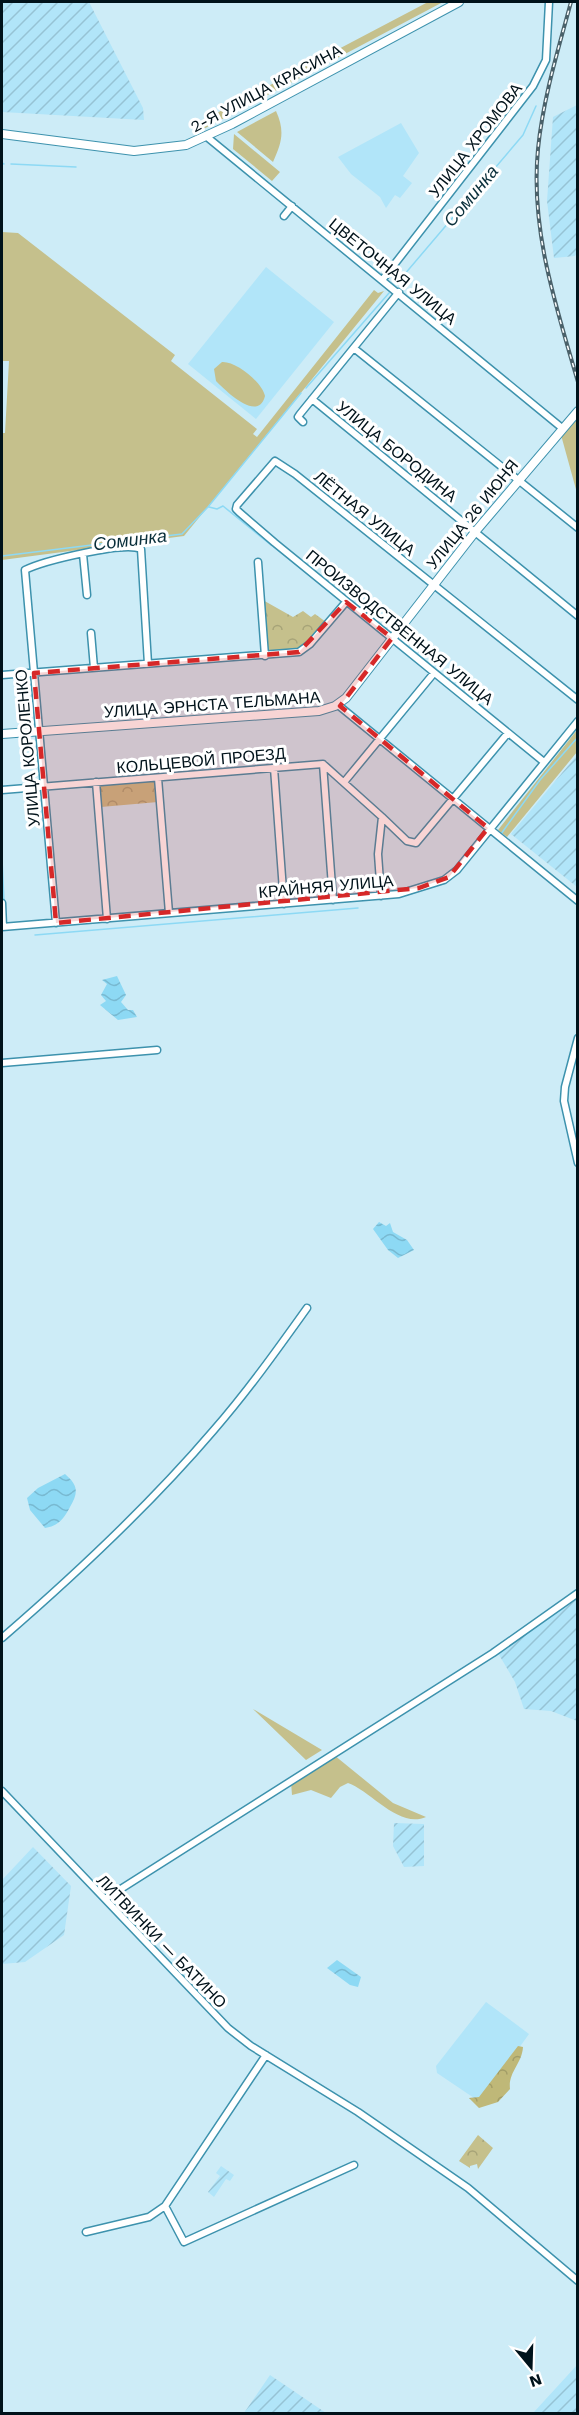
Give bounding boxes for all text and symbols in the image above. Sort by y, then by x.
street label: 2-Я УЛИЦА КРАСИНА [187,40,345,136]
street label: УЛИЦА ХРОМОВА [425,79,526,201]
water label: Соминка [439,161,502,231]
street label: ЦВЕТОЧНАЯ УЛИЦА [325,214,460,329]
street label: УЛИЦА БОРОДИНА [333,397,461,506]
street label: УЛИЦА 26 ИЮНЯ [423,456,522,573]
street label: ЛЁТНАЯ УЛИЦА [310,467,419,560]
water label: Соминка [92,525,168,554]
street label: ПРОИЗВОДСТВЕННАЯ УЛИЦА [302,546,497,709]
street label: УЛИЦА КОРОЛЕНКО [11,668,44,828]
street label: УЛИЦА ЭРНСТА ТЕЛЬМАНА [103,687,321,722]
street label: КОЛЬЦЕВОЙ ПРОЕЗД [116,744,286,777]
street label: КРАЙНЯЯ УЛИЦА [258,871,395,902]
street label: ЛИТВИНКИ — БАТИНО [93,1871,230,2012]
north arrow [501,2337,561,2397]
text: N [527,2370,544,2392]

